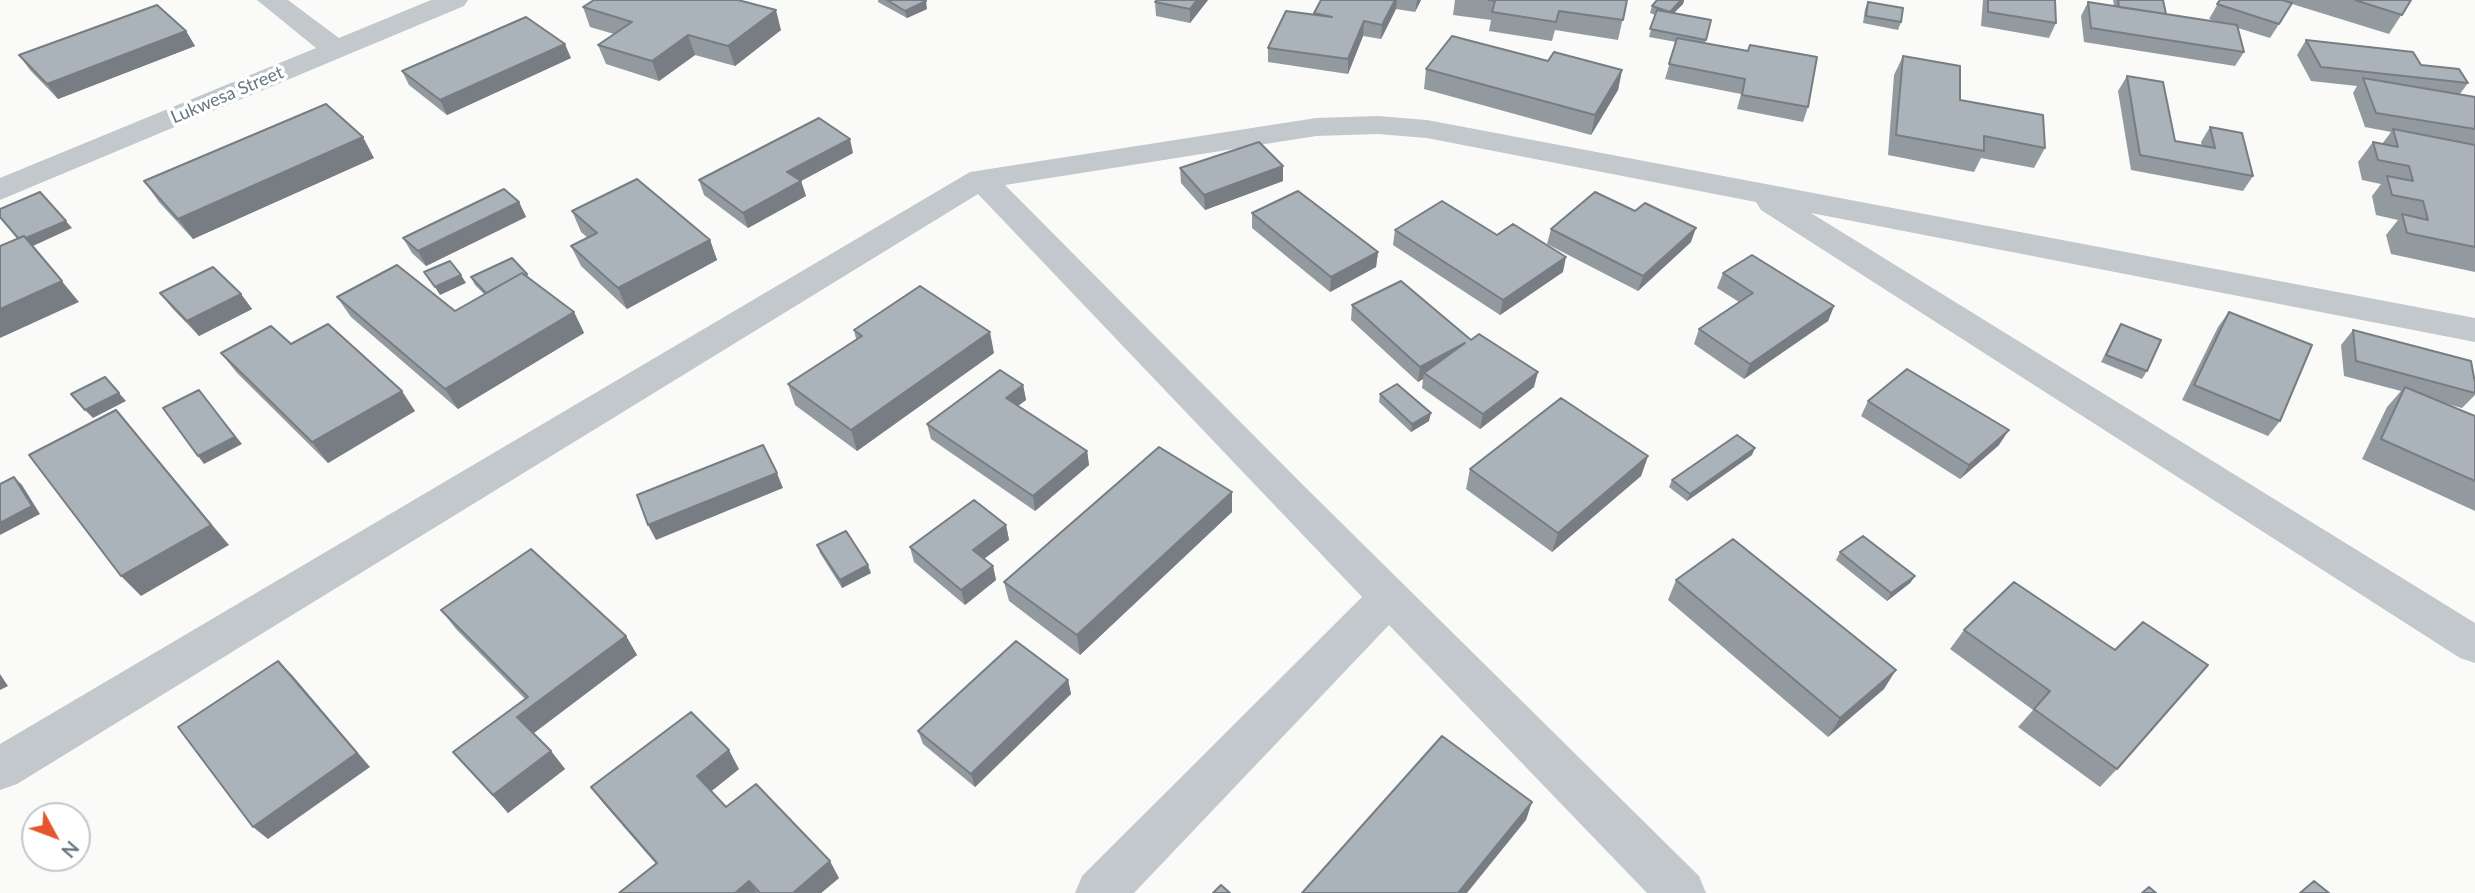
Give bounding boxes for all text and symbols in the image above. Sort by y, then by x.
street label: Lukwesa Street [167,62,287,128]
north arrow [21,802,91,872]
text: N [57,837,84,863]

